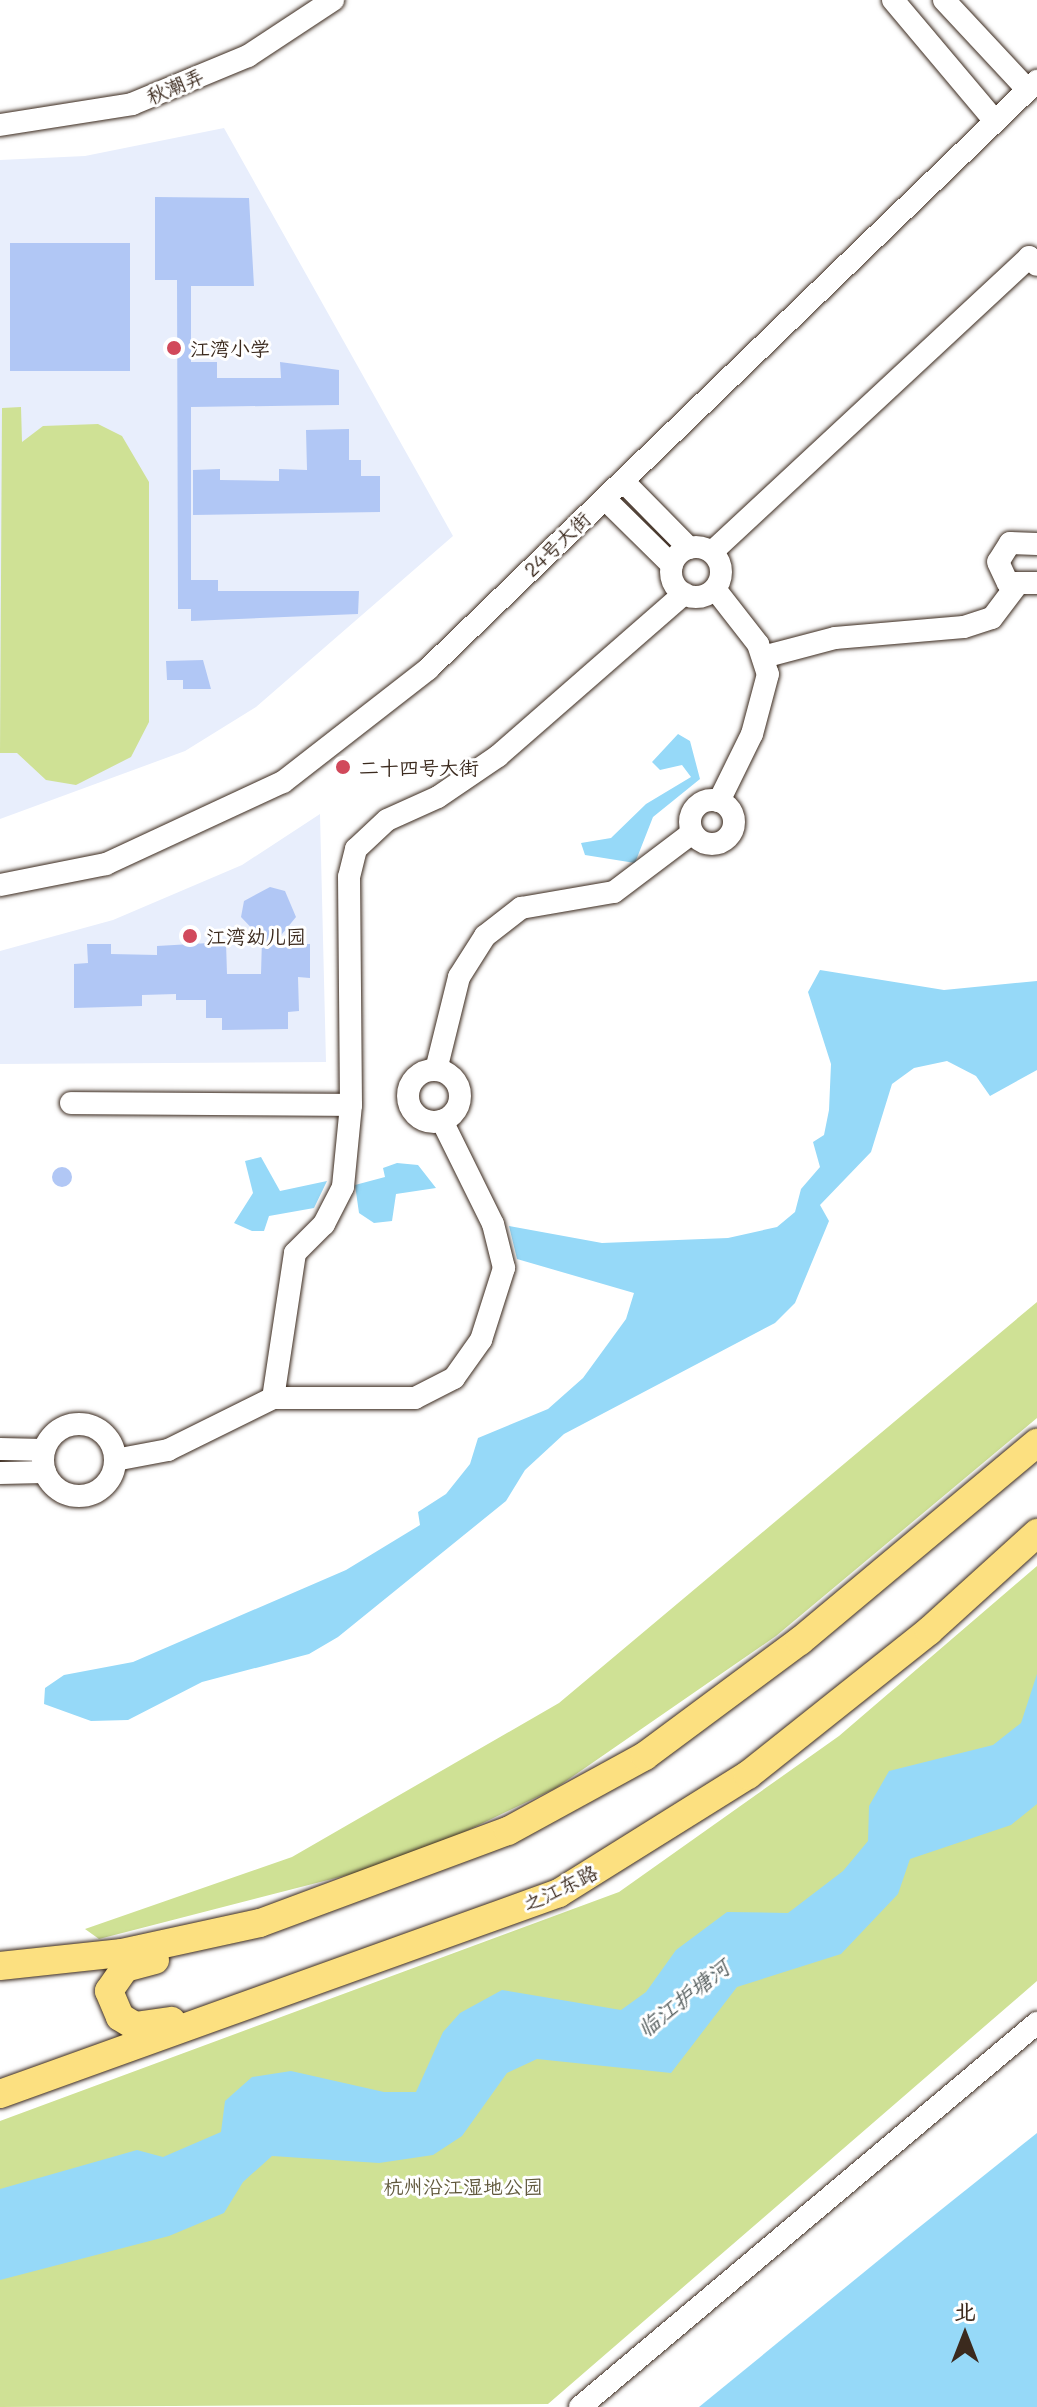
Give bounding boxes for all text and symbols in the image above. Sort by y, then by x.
street label: 秋潮弄 [143,63,207,109]
place label: 江湾小学 [190,336,270,360]
marker: 江湾小学 [165,339,183,357]
street label: 24号大街 [519,507,595,581]
place label: 二十四号大街 [359,755,479,779]
marker: 二十四号大街 [334,758,352,776]
place label: 江湾幼儿园 [206,924,306,948]
marker: 江湾幼儿园 [181,927,199,945]
street label: 之江东路 [519,1860,601,1916]
water label: 临江护塘河 [632,1954,734,2042]
park label: 杭州沿江湿地公园 [383,2174,543,2198]
north arrow [925,2295,1005,2375]
text: 北 [954,2296,976,2325]

